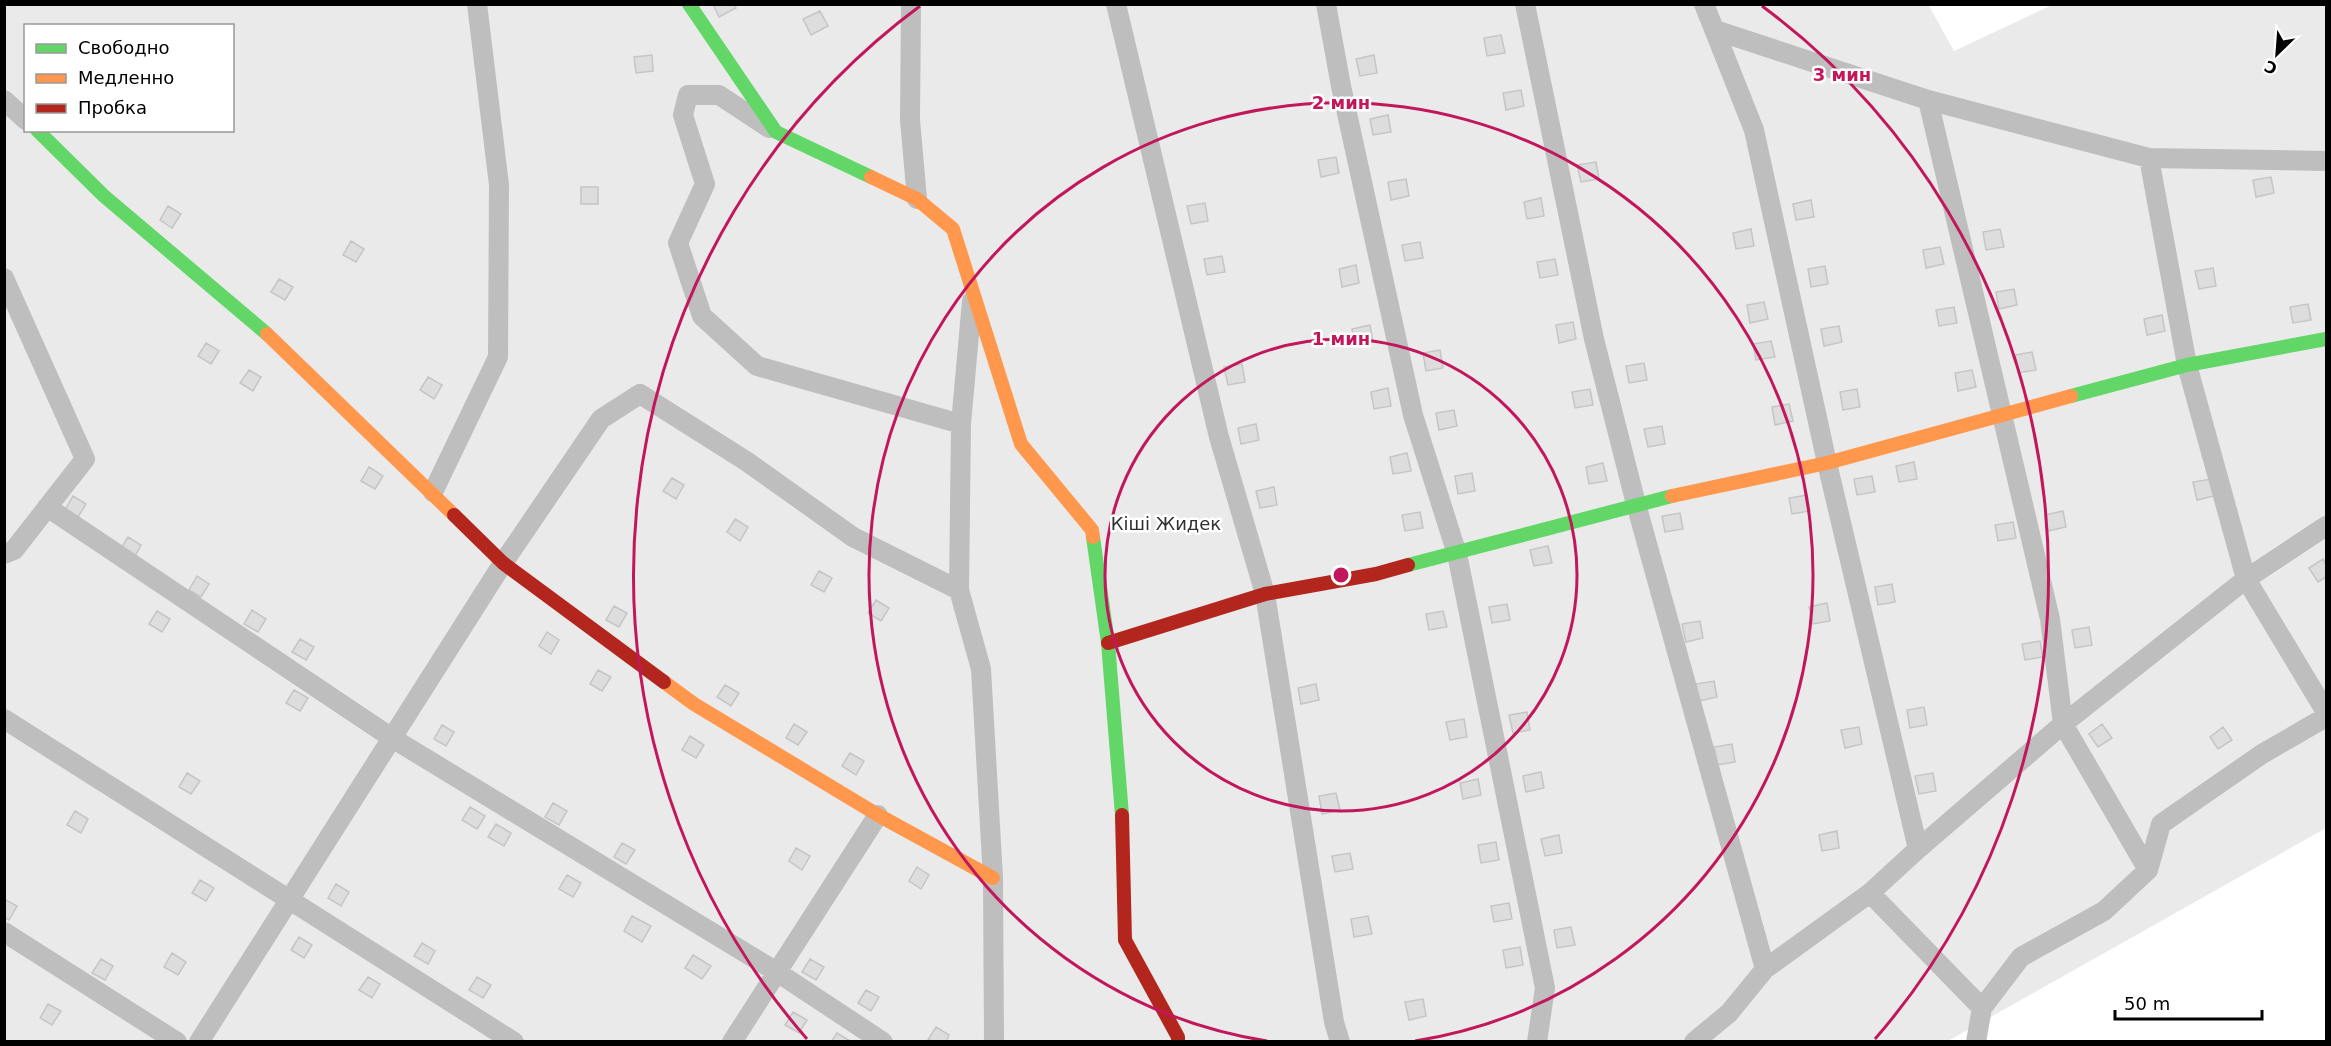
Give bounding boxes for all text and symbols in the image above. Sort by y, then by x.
legend [24,24,234,132]
north arrow [2247,24,2307,84]
text: Свободно [78,37,170,58]
text: С [2262,56,2280,78]
text: 3 мин [1813,64,1871,85]
text: Медленно [78,67,174,88]
text: 2 мин [1312,92,1370,113]
text: Пробка [78,97,147,118]
text: 1 мин [1312,328,1370,349]
park label: Кіші Жидек [1111,513,1221,534]
centre of rings [1331,565,1351,585]
scale bar [2115,983,2262,1021]
text: 50 m [2124,993,2170,1014]

